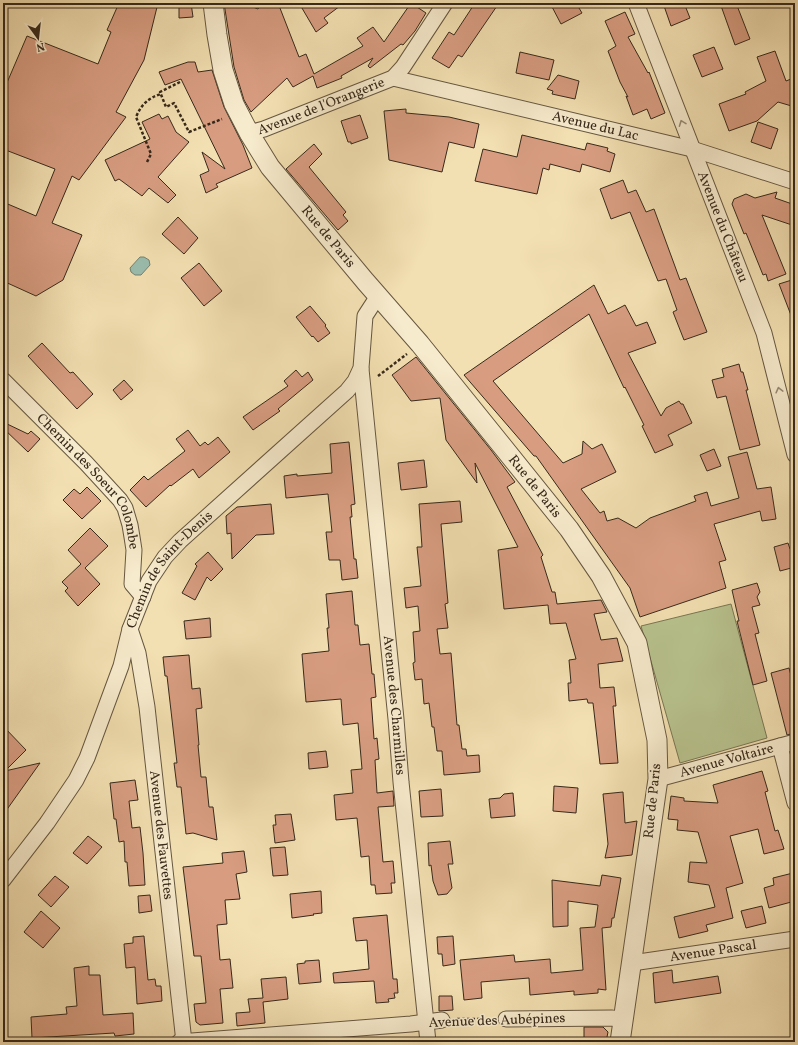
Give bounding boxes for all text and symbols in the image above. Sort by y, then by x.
north arrow [18,18,58,58]
text: N [34,38,46,54]
street label: Avenue de l'Orangerie [256,73,388,140]
street label: Avenue du Lac [550,107,641,146]
one-way arrow [679,120,687,127]
street label: Avenue du Château [693,168,753,285]
street label: Rue de Paris [297,202,360,272]
one-way arrow [775,387,783,393]
street label: Chemin des Soeur Colombe [32,409,143,551]
street label: Rue de Paris [504,451,566,522]
street label: Chemin de Saint-Denis [122,507,217,631]
street label: Avenue des Charmilles [378,635,410,776]
street label: Avenue Voltaire [677,739,776,782]
street label: Rue de Paris [640,762,666,839]
street label: Avenue des Fauvettes [145,770,178,901]
street label: Avenue Pascal [669,935,758,967]
street label: Avenue des Aubépines [428,1009,566,1033]

